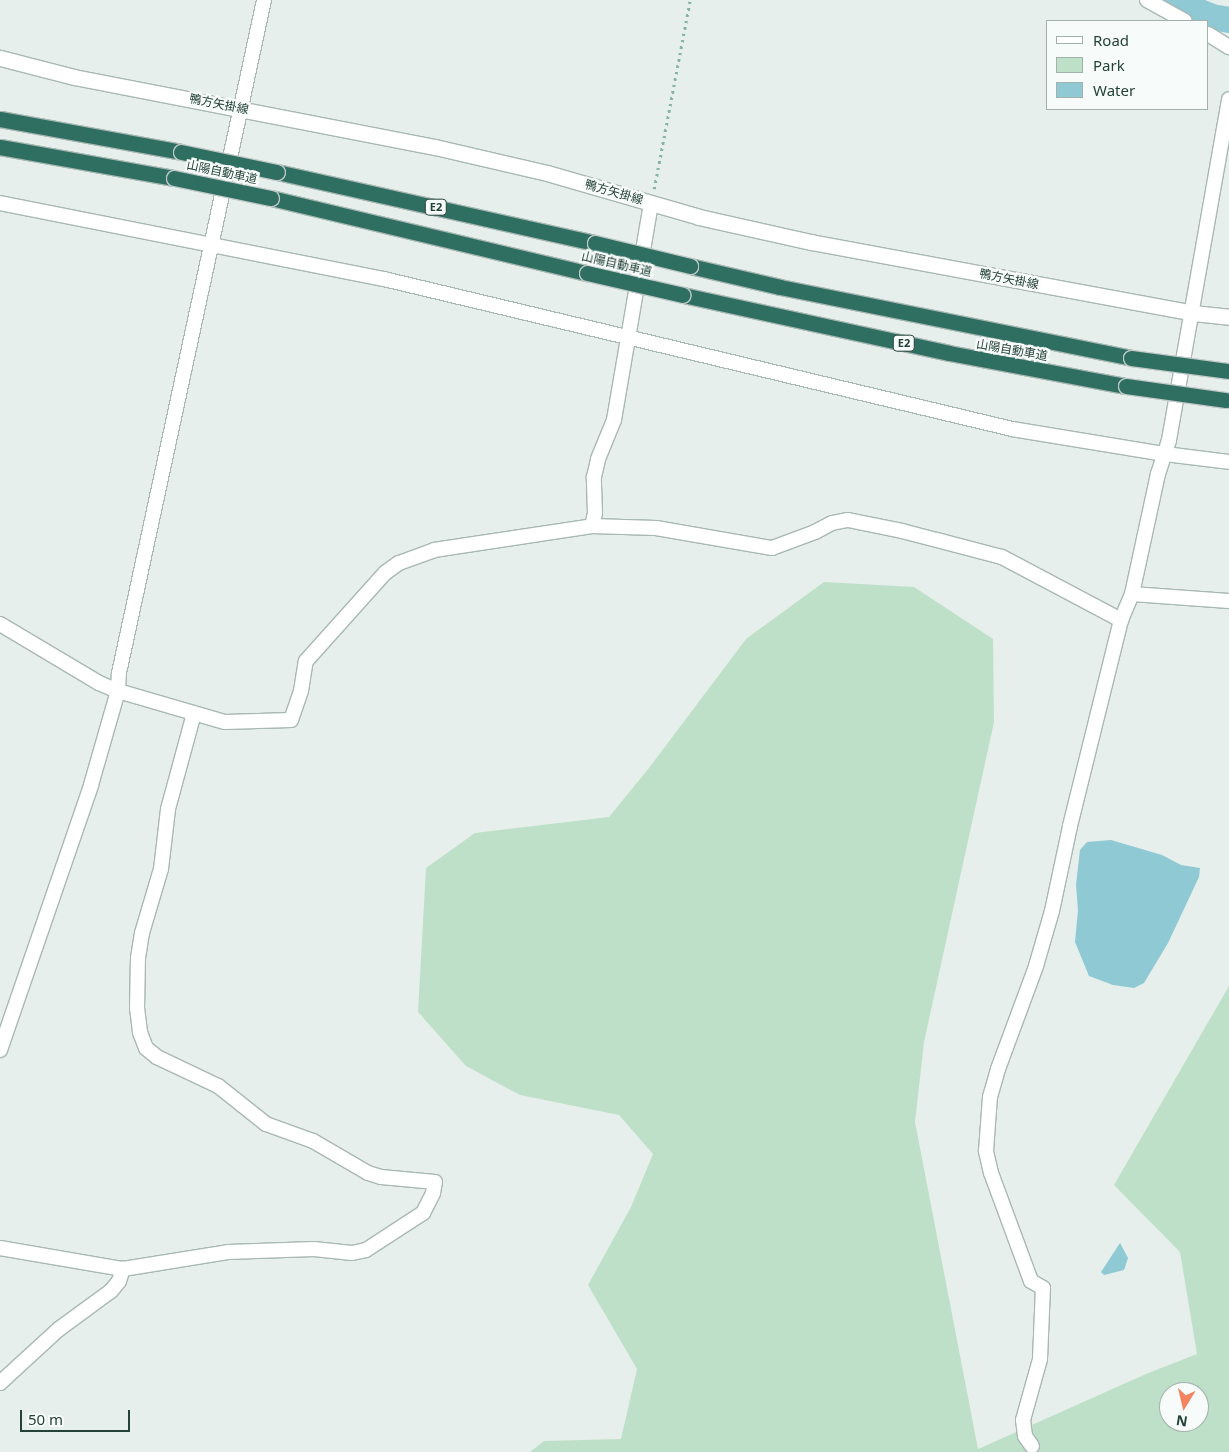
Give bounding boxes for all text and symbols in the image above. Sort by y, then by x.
legend [1046,20,1209,110]
text: Road [1093,30,1129,50]
text: Park [1093,55,1125,75]
text: Water [1093,80,1135,100]
street label: 鴨方矢掛線 [188,91,250,117]
street label: 山陽自動車道 [185,157,259,187]
street label: 鴨方矢掛線 [583,177,645,207]
road number: E2 [425,198,447,216]
street label: 山陽自動車道 [580,249,654,279]
street label: 鴨方矢掛線 [978,266,1040,292]
road number: E2 [893,334,915,352]
street label: 山陽自動車道 [975,337,1049,363]
north arrow [1159,1382,1209,1432]
scale bar [22,1400,132,1432]
text: 50 m [28,1409,63,1429]
text: N [1175,1411,1189,1432]

